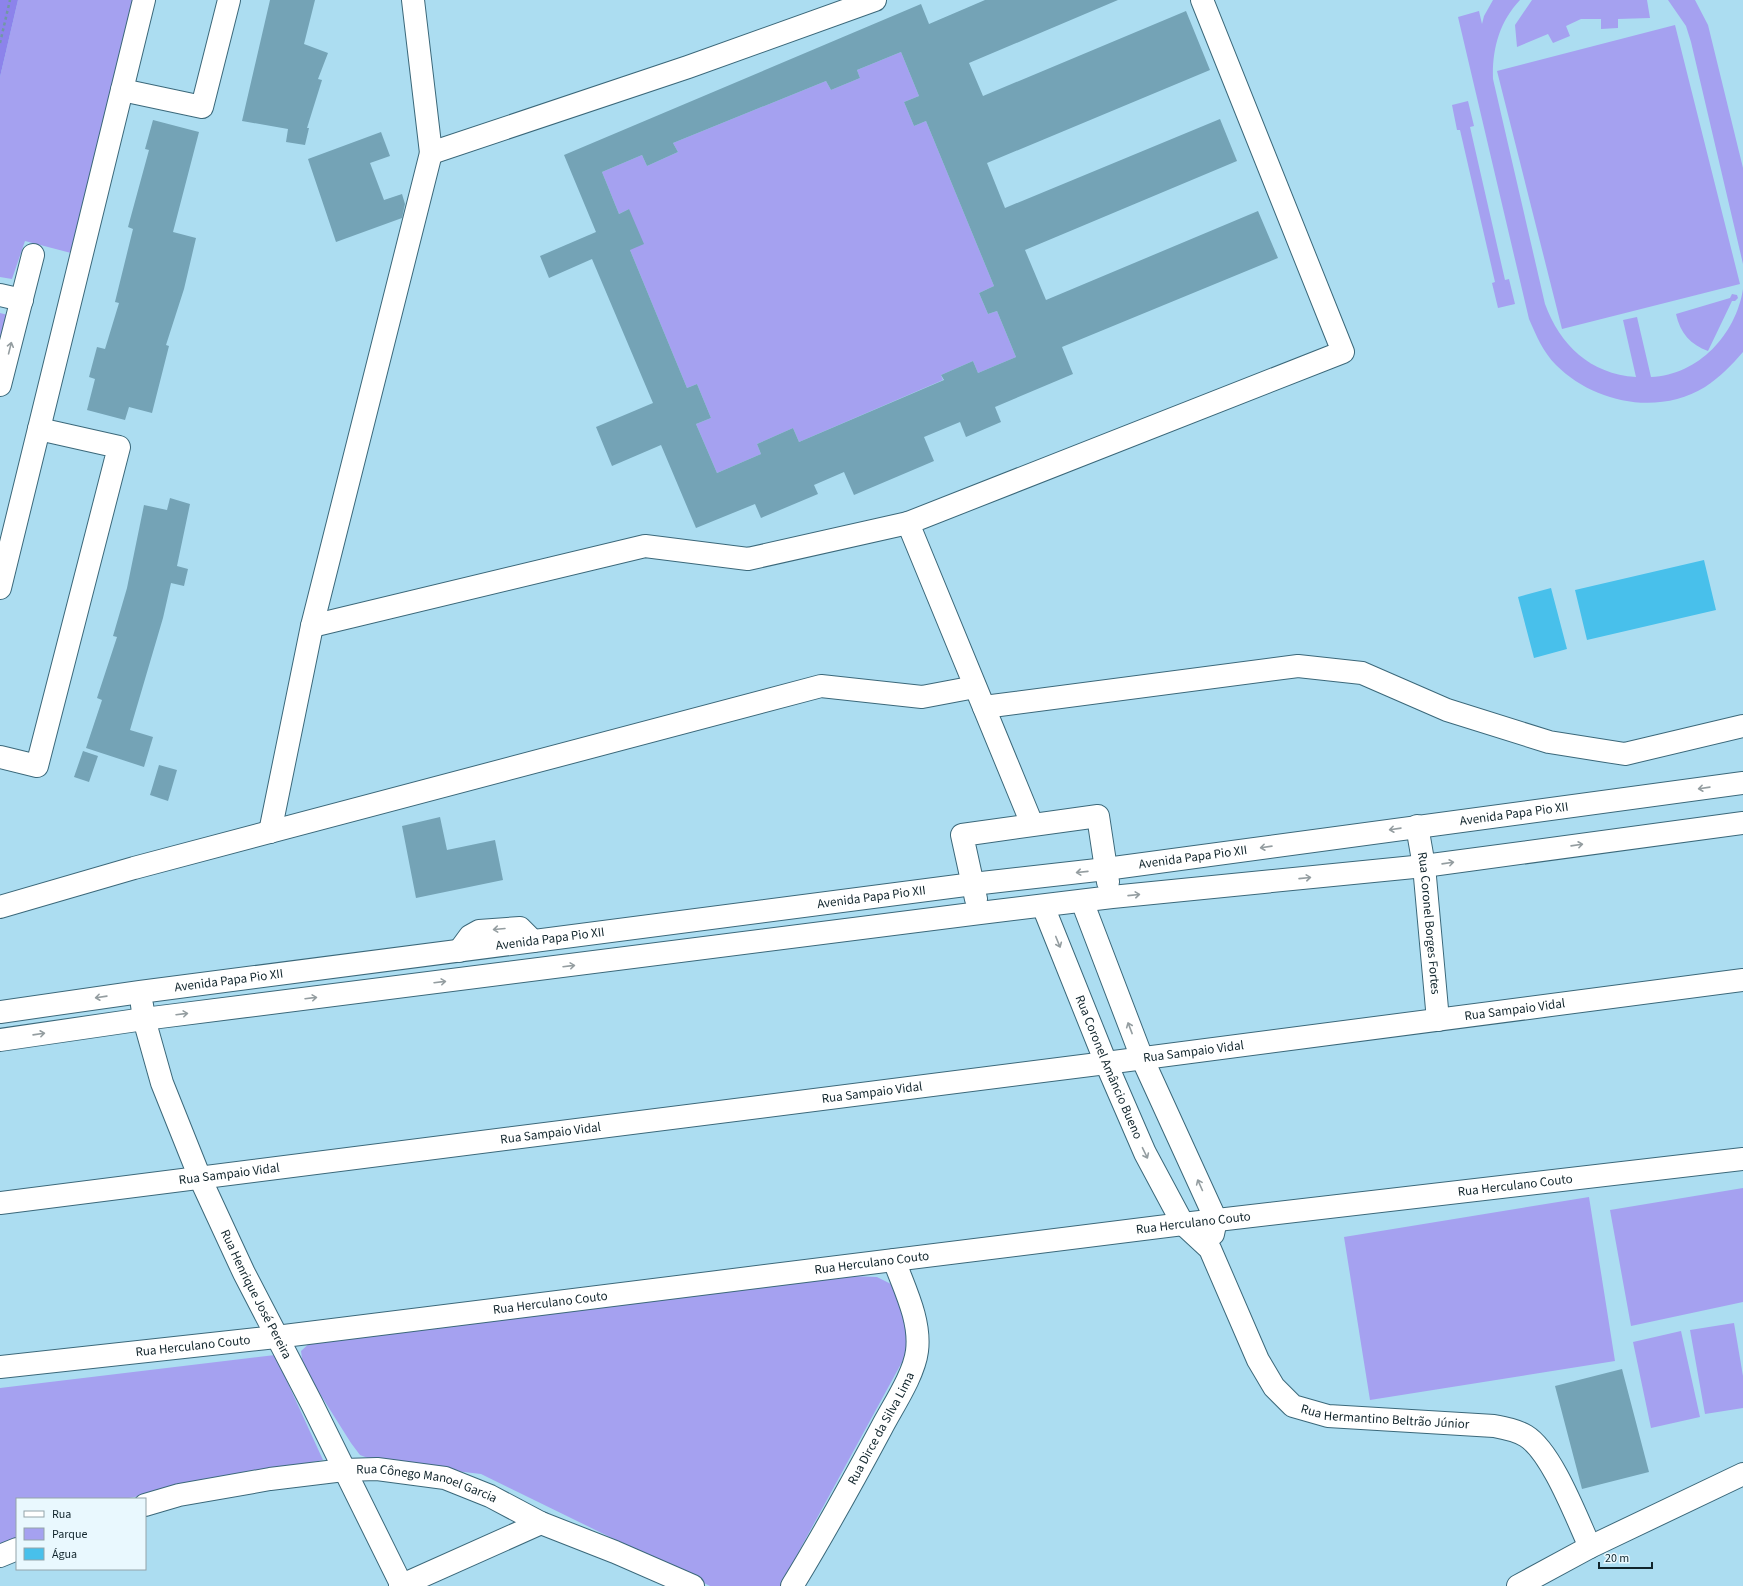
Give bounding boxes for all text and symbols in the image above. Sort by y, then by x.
one-way arrow [6,341,14,354]
one-way arrow [1698,785,1711,792]
street label: Avenida Papa Pio XII [1459,798,1570,830]
one-way arrow [1389,825,1402,833]
street label: Avenida Papa Pio XII [1138,841,1248,874]
one-way arrow [1570,841,1583,849]
one-way arrow [1260,843,1273,851]
street label: Rua Coronel Borges Fortes [1413,851,1445,996]
one-way arrow [1442,859,1455,867]
one-way arrow [1076,868,1089,876]
one-way arrow [1298,874,1311,882]
street label: Avenida Papa Pio XII [816,881,927,913]
one-way arrow [1127,891,1140,899]
street label: Avenida Papa Pio XII [495,923,606,955]
one-way arrow [493,925,506,933]
one-way arrow [1055,936,1062,948]
one-way arrow [562,962,575,970]
street label: Avenida Papa Pio XII [173,965,284,996]
one-way arrow [433,978,446,986]
street label: Rua Coronel Amâncio Bueno [1071,992,1147,1142]
one-way arrow [95,993,108,1001]
one-way arrow [304,994,317,1002]
street label: Rua Sampaio Vidal [1463,994,1566,1025]
one-way arrow [175,1010,188,1018]
one-way arrow [1126,1022,1134,1034]
one-way arrow [32,1030,45,1038]
street label: Rua Sampaio Vidal [1142,1036,1245,1067]
street label: Rua Sampaio Vidal [821,1077,923,1108]
street label: Rua Sampaio Vidal [499,1118,602,1149]
one-way arrow [1142,1147,1149,1159]
street label: Rua Sampaio Vidal [178,1159,281,1189]
street label: Rua Herculano Couto [1457,1170,1574,1201]
one-way arrow [1196,1179,1203,1191]
street label: Rua Herculano Couto [1135,1207,1252,1239]
street label: Rua Henrique José Pereira [216,1226,296,1362]
street label: Rua Herculano Couto [813,1247,930,1279]
street label: Rua Herculano Couto [492,1287,609,1319]
street label: Rua Herculano Couto [134,1331,251,1361]
street label: Rua Dirce da Silva Lima [843,1369,919,1488]
street label: Rua Hermantino Beltrão Júnior [1299,1400,1470,1434]
street label: Rua Cônego Manoel Garcia [356,1460,500,1507]
legend [16,1498,146,1570]
text: Rua [52,1506,71,1523]
text: Parque [52,1526,88,1543]
scale bar [1599,1544,1652,1570]
text: Água [52,1546,77,1563]
text: 20 m [1605,1550,1629,1567]

